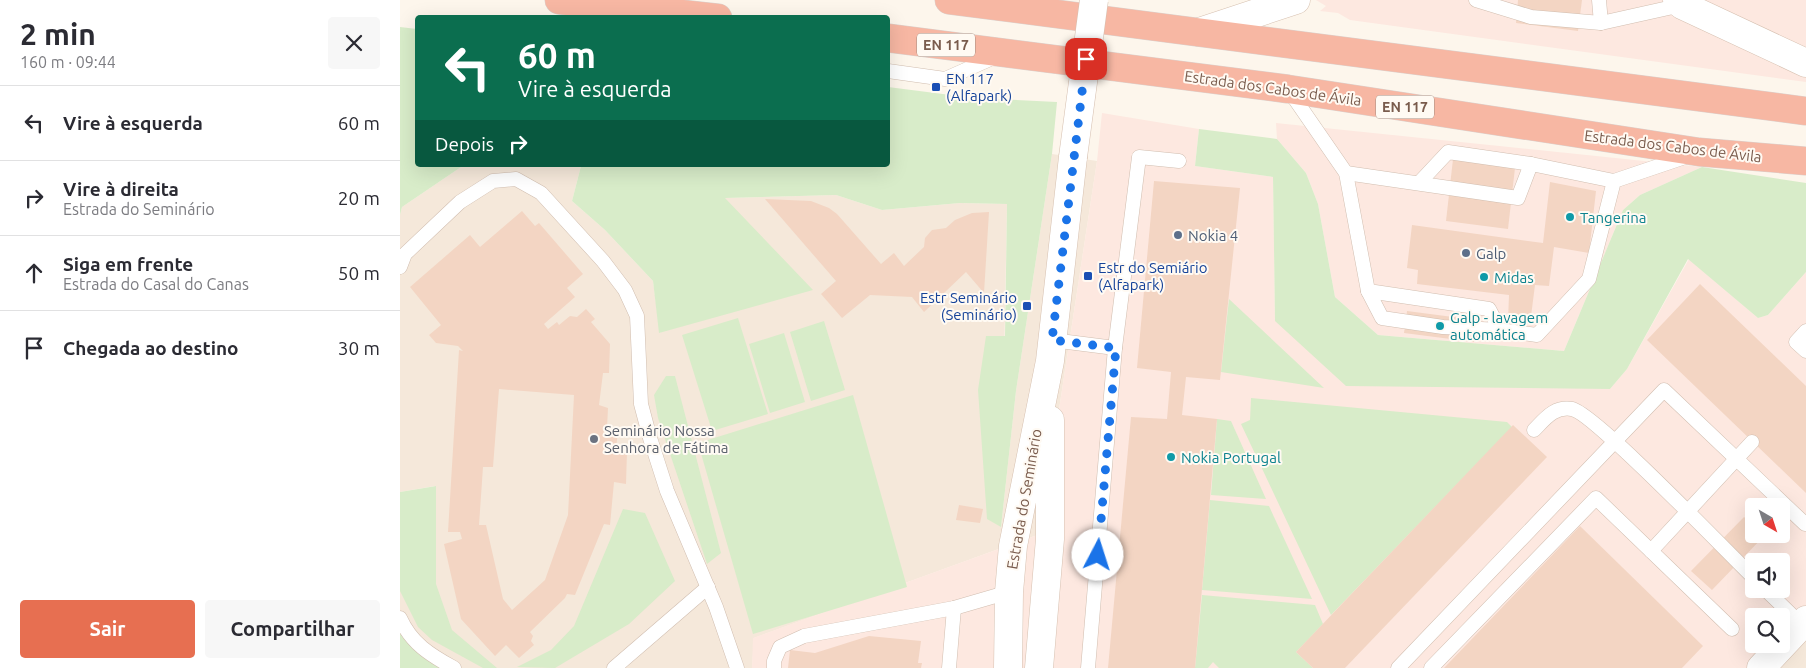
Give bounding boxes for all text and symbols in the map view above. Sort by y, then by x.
text: 2 min [20,17,96,51]
button: close [328,17,380,69]
road number: EN 117 [917,34,975,56]
icon: left [435,35,500,100]
text: 60 m [518,35,596,75]
pin [1065,38,1107,80]
icon: arrive [1072,45,1100,73]
text: 160 m · 09:44 [20,53,116,71]
street label: Estrada dos Cabos de Ávila [1183,67,1363,109]
place label: EN 117 (Alfapark) [946,70,1012,104]
text: Vire à esquerda [518,76,672,101]
marker: EN 117 (Alfapark) [930,81,942,93]
road number: EN 117 [1376,95,1434,118]
icon: left [20,109,48,137]
text: Vire à esquerda [63,112,203,134]
text: 60 m [338,112,380,134]
street label: Estrada dos Cabos de Ávila [1583,127,1763,165]
icon: right [504,130,532,158]
text: Depois [435,133,494,155]
text: Vire à direita [63,178,179,200]
icon: right [20,184,48,212]
text: 20 m [338,187,380,209]
text: Estrada do Seminário [63,200,215,218]
place label: Tangerina [1580,209,1647,226]
marker: Tangerina [1564,211,1576,223]
place label: Nokia 4 [1188,227,1238,244]
marker: Nokia 4 [1172,229,1184,241]
place label: Galp [1476,245,1506,262]
marker: Galp [1460,247,1472,259]
text: Siga em frente [63,253,193,275]
icon: ahead [20,259,48,287]
place label: Estr do Semiário (Alfapark) [1098,259,1207,293]
text: 50 m [338,262,380,284]
place label: Midas [1494,269,1534,286]
marker: Estr do Semiário (Alfapark) [1082,270,1094,282]
marker: Midas [1478,271,1490,283]
text: Estrada do Casal do Canas [63,275,249,293]
place label: Estr Seminário (Seminário) [920,289,1017,323]
marker: Estr Seminário (Seminário) [1021,300,1033,312]
place label: Galp - lavagem automática [1450,309,1548,343]
marker: Galp - lavagem automática [1434,320,1446,332]
icon: arrive [20,334,48,362]
text: Chegada ao destino [63,337,239,359]
text: 30 m [338,337,380,359]
place label: Seminário Nossa Senhora de Fátima [604,422,729,456]
street label: Estrada do Seminário [1003,427,1045,571]
marker: Seminário Nossa Senhora de Fátima [588,433,600,445]
place label: Nokia Portugal [1181,449,1281,466]
marker: Nokia Portugal [1165,451,1177,463]
north arrow [1745,498,1790,542]
map controls [1745,498,1790,653]
position arrow [1071,528,1123,580]
button: sound [1745,553,1790,598]
button: Sair [20,600,195,658]
button: Compartilhar [205,600,380,658]
button: search [1745,608,1790,653]

